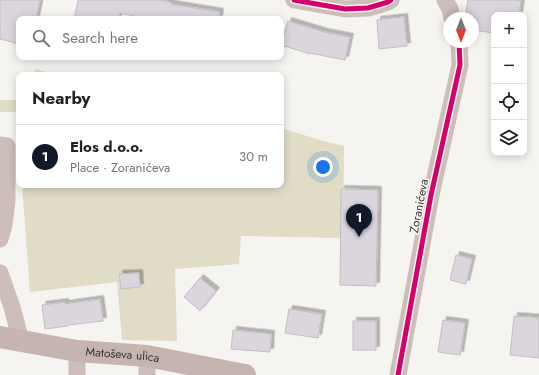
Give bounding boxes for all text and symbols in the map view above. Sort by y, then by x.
north arrow [443,12,479,48]
map controls [491,12,527,156]
button: + [491,12,527,48]
search box [16,16,284,60]
icon: search [30,27,52,49]
text: Search here [62,27,138,49]
button: − [491,48,527,84]
button: locate [491,84,527,120]
text: Nearby [32,86,90,110]
button: layers [491,120,527,156]
text: Elos d.o.o. [70,136,143,158]
text: 1 [42,147,48,166]
text: 30 m [239,147,268,166]
your location [313,157,333,177]
text: Place · Zoranićeva [70,158,170,177]
street label: Zoranićeva [405,177,433,235]
pin: 1 [346,204,372,237]
street label: Matoševa ulica [85,343,161,367]

